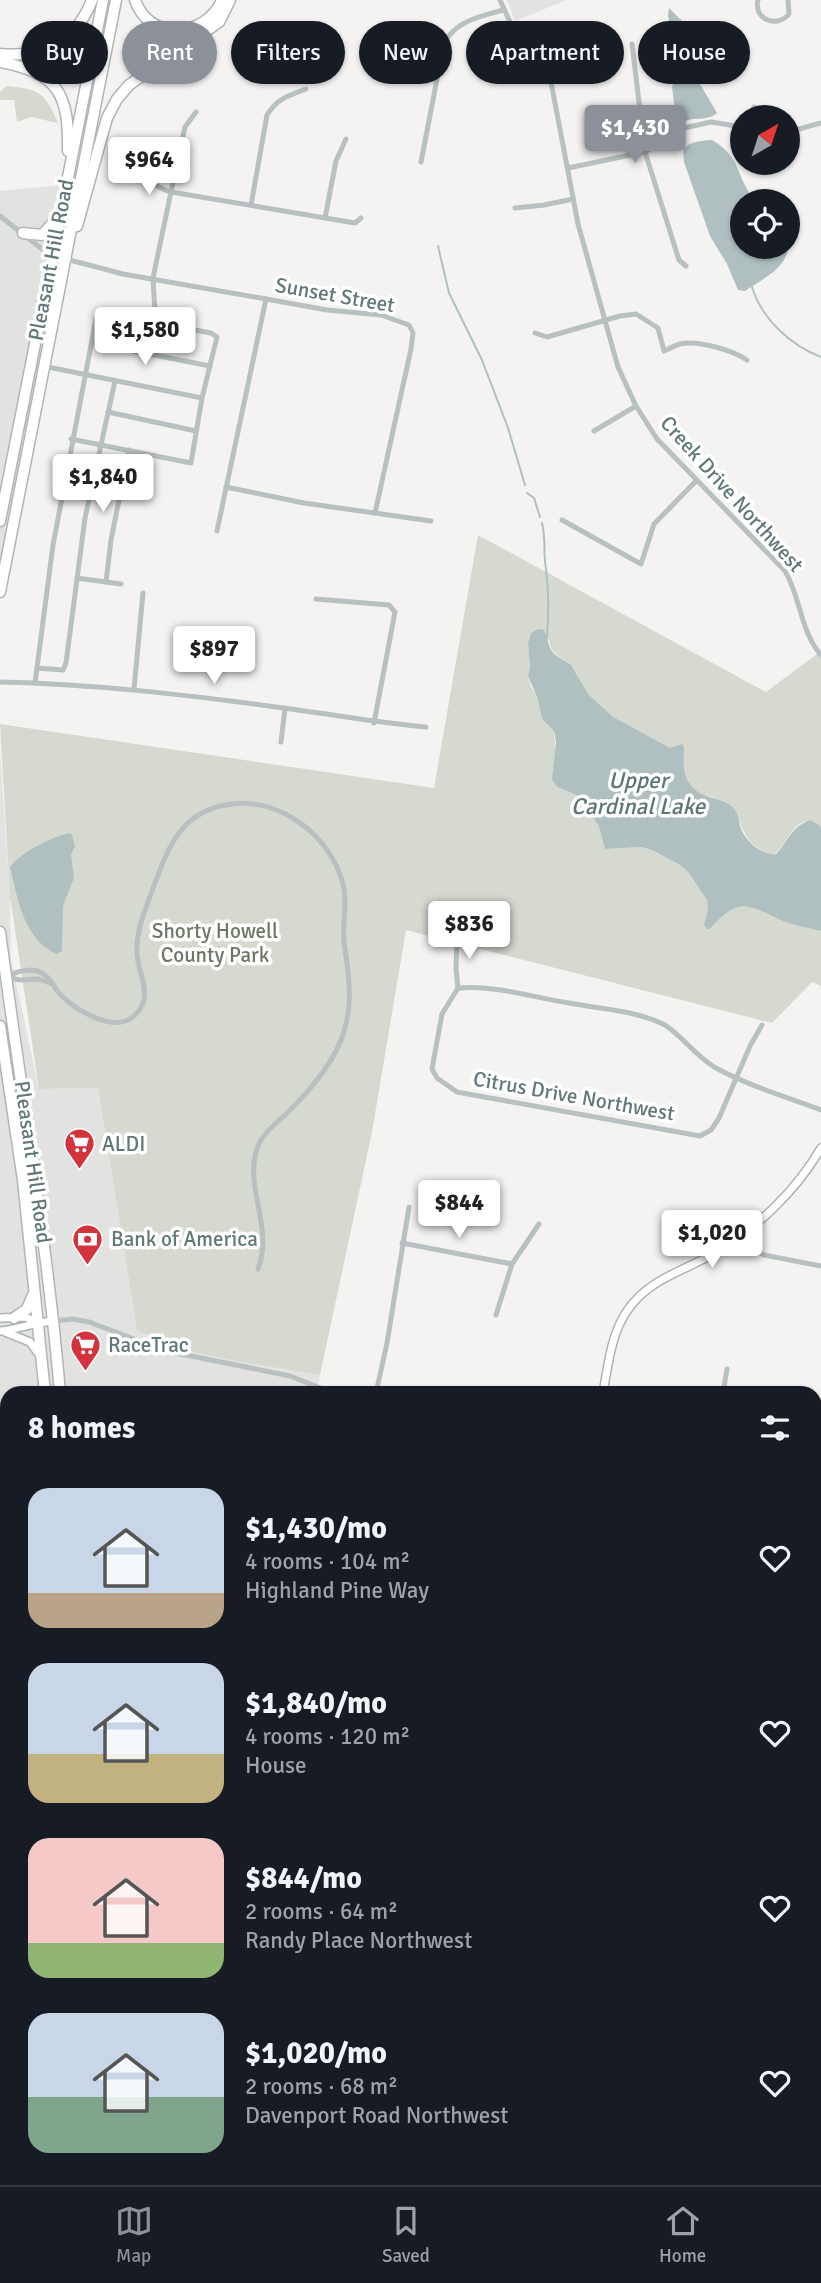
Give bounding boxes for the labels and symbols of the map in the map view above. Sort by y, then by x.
north arrow [730,105,800,175]
pin: $1,430 [578,106,692,165]
pin: $964 [108,138,190,197]
street label: Pleasant Hill Road [23,177,79,343]
street label: Sunset Street [273,272,397,318]
pin: $1,580 [88,308,202,367]
street label: Creek Drive Northwest [655,410,809,578]
pin: $1,840 [46,454,160,514]
pin: $897 [173,626,255,686]
water label: Upper Cardinal Lake [571,766,706,821]
pin: $836 [428,902,510,961]
park label: Shorty Howell County Park [152,918,278,968]
street label: Citrus Drive Northwest [471,1065,677,1127]
street label: Pleasant Hill Road [9,1079,57,1245]
supermarket icon: ALDI [62,1127,96,1171]
place label: ALDI [102,1131,145,1157]
pin: $844 [418,1180,500,1240]
pin: $1,020 [655,1210,769,1270]
bank icon: Bank of America [71,1222,105,1266]
place label: Bank of America [111,1226,258,1252]
supermarket icon: RaceTrac [68,1328,102,1372]
place label: RaceTrac [108,1332,189,1358]

